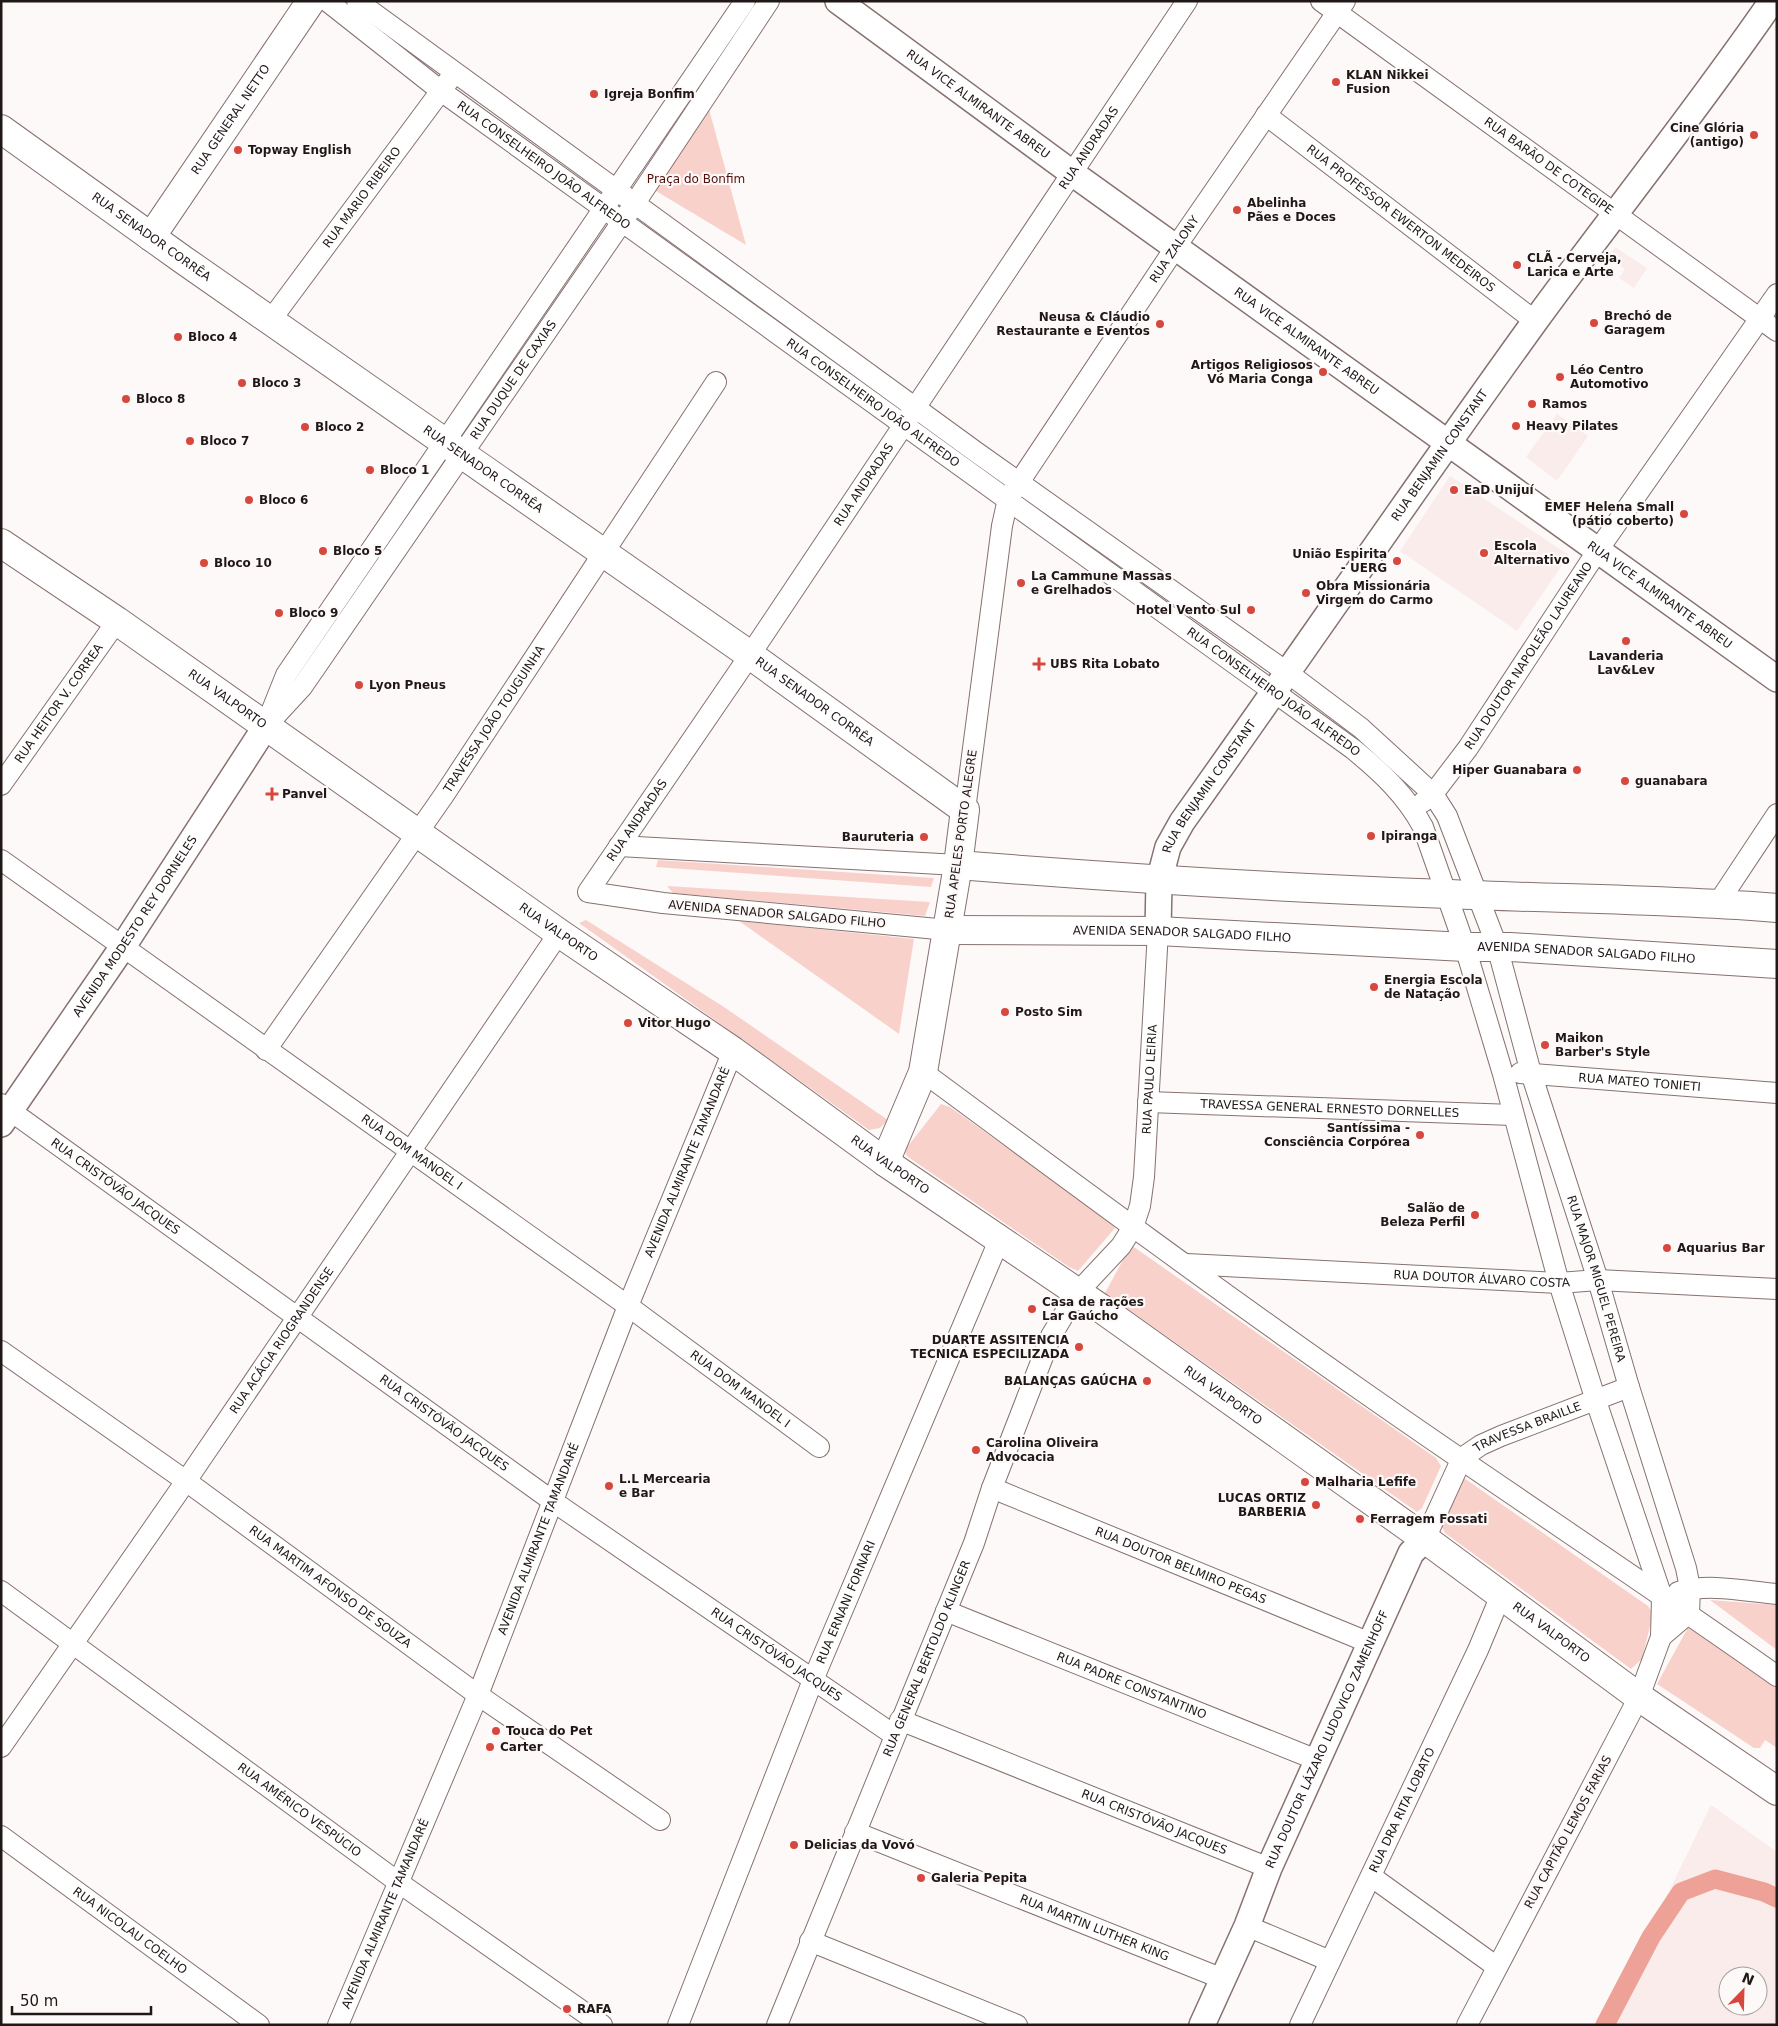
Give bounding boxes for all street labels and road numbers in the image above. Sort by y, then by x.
street label: RUA VICE ALMIRANTE ABREU [904,47,1053,161]
street label: RUA GENERAL NETTO [188,62,273,177]
street label: RUA CONSELHEIRO JOÃO ALFREDO [454,98,633,232]
street label: RUA ANDRADAS [1056,104,1121,192]
street label: RUA BARÃO DE COTEGIPE [1481,114,1616,217]
street label: RUA PROFESSOR EWERTON MEDEIROS [1304,142,1498,295]
street label: RUA MARIO RIBEIRO [320,144,404,251]
street label: RUA SENADOR CORRÊA [89,190,214,284]
street label: RUA ZALONY [1147,213,1202,285]
street label: RUA VICE ALMIRANTE ABREU [1231,285,1381,398]
street label: RUA DUQUE DE CAXIAS [467,317,559,442]
street label: RUA CONSELHEIRO JOÃO ALFREDO [784,336,962,470]
street label: RUA BENJAMIN CONSTANT [1388,386,1491,524]
street label: RUA SENADOR CORRÊA [421,422,546,516]
street label: RUA ANDRADAS [831,441,896,529]
street label: RUA VICE ALMIRANTE ABREU [1585,538,1735,652]
street label: RUA DOUTOR NAPOLEÃO LAUREANO [1462,559,1595,752]
street label: RUA CONSELHEIRO JOÃO ALFREDO [1184,625,1363,759]
street label: RUA HEITOR V. CORREA [12,640,106,766]
street label: TRAVESSA JOÃO TOUGUINHA [440,642,548,796]
street label: RUA SENADOR CORRÊA [753,654,877,750]
street label: RUA VALPORTO [186,667,269,731]
street label: RUA BENJAMIN CONSTANT [1160,717,1259,855]
street label: RUA APELES PORTO ALEGRE [942,749,980,919]
street label: RUA ANDRADAS [604,776,670,864]
street label: AVENIDA MODESTO REY DORNELES [70,833,200,1019]
street label: AVENIDA SENADOR SALGADO FILHO [668,898,886,930]
street label: RUA VALPORTO [517,900,601,964]
street label: AVENIDA SENADOR SALGADO FILHO [1073,924,1291,945]
street label: AVENIDA SENADOR SALGADO FILHO [1477,940,1696,966]
street label: RUA PAULO LEIRIA [1139,1023,1160,1135]
street label: AVENIDA ALMIRANTE TAMANDARÉ [642,1064,733,1260]
street label: RUA MATEO TONIETI [1578,1071,1701,1094]
street label: TRAVESSA GENERAL ERNESTO DORNELLES [1199,1097,1460,1120]
street label: RUA DOM MANOEL I [358,1111,465,1193]
street label: RUA VALPORTO [848,1132,932,1197]
street label: RUA CRISTÓVÃO JACQUES [48,1135,183,1238]
street label: RUA MAJOR MIGUEL PEREIRA [1564,1194,1629,1364]
street label: RUA ACÁCIA RIOGRANDENSE [227,1264,336,1416]
street label: RUA DOUTOR ÁLVARO COSTA [1393,1268,1571,1290]
street label: RUA DOM MANOEL I [688,1347,793,1430]
street label: RUA VALPORTO [1181,1363,1265,1428]
street label: RUA CRISTÓVÃO JACQUES [377,1372,511,1474]
street label: TRAVESSA BRAILLE [1470,1399,1583,1456]
street label: AVENIDA ALMIRANTE TAMANDARÉ [495,1440,582,1637]
street label: RUA MARTIM AFONSO DE SOUZA [246,1523,415,1651]
street label: RUA DOUTOR BELMIRO PEGAS [1093,1524,1268,1607]
street label: RUA ERNANI FORNARI [814,1538,878,1666]
street label: RUA GENERAL BERTOLDO KLINGER [880,1558,973,1759]
street label: RUA VALPORTO [1510,1599,1593,1665]
street label: RUA CRISTÓVÃO JACQUES [708,1605,845,1704]
street label: RUA DOUTOR LÁZARO LUDOVICO ZAMENHOFF [1263,1608,1391,1870]
street label: RUA PADRE CONSTANTINO [1055,1649,1209,1722]
street label: RUA DRA RITA LOBATO [1366,1745,1438,1875]
street label: RUA CAPITÃO LEMOS FARIAS [1521,1753,1614,1911]
street label: RUA AMÉRICO VESPÚCIO [235,1760,364,1860]
street label: RUA CRISTÓVÃO JACQUES [1079,1787,1229,1857]
street label: AVENIDA ALMIRANTE TAMANDARÉ [339,1816,432,2011]
street label: RUA NICOLAU COELHO [70,1884,190,1977]
street label: RUA MARTIN LUTHER KING [1018,1892,1171,1964]

